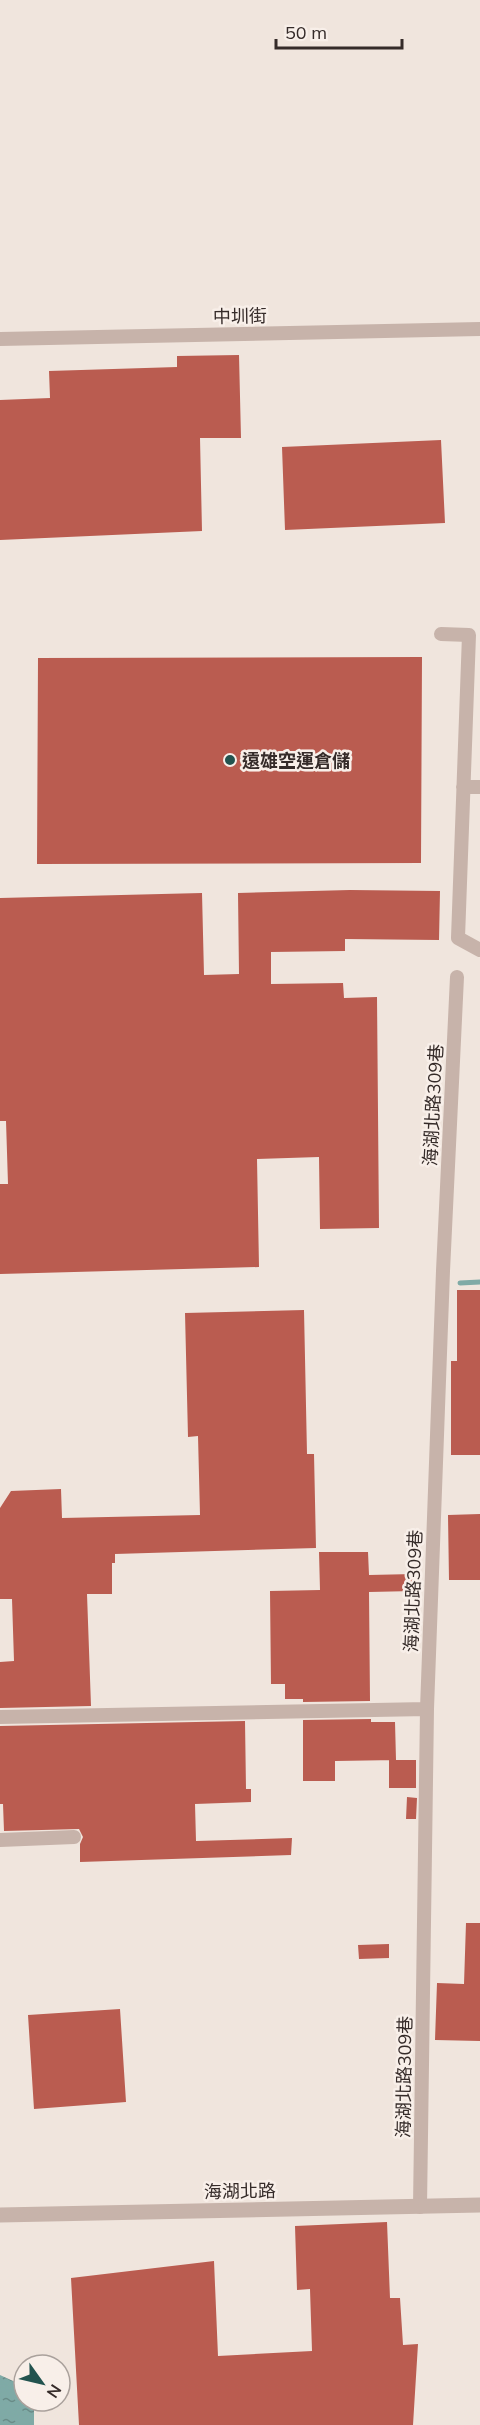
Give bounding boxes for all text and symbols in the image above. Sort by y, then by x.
scale bar [276,12,402,50]
text: 50 m [285,21,327,44]
street label: 中圳街 [213,304,267,328]
place label: 遠雄空運倉儲 [242,749,350,772]
marker: 遠雄空運倉儲 [223,753,237,767]
street label: 海湖北路309巷 [418,1043,448,1167]
street label: 海湖北路309巷 [399,1529,427,1653]
street label: 海湖北路309巷 [391,2016,417,2138]
street label: 海湖北路 [204,2179,276,2203]
north arrow [12,2353,72,2413]
text: N [43,2381,66,2402]

